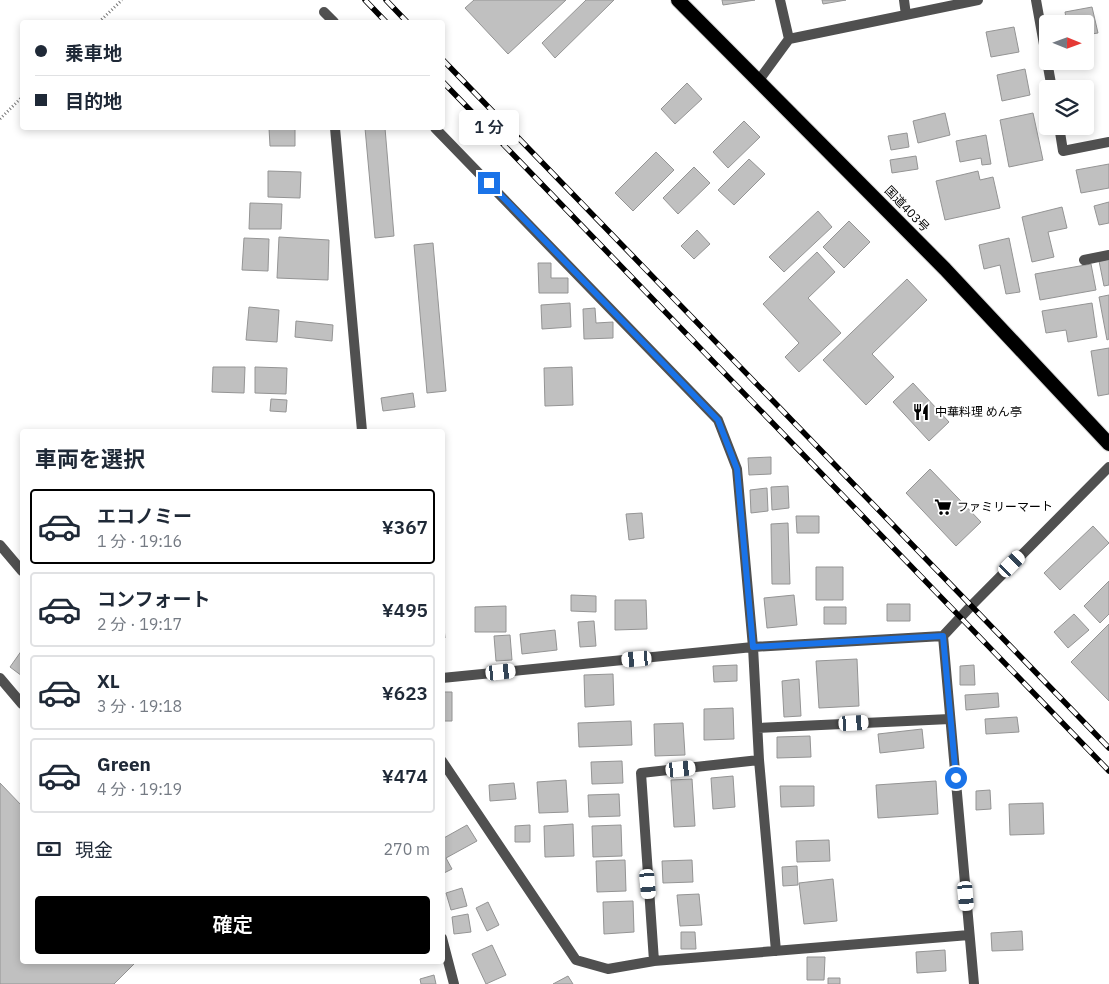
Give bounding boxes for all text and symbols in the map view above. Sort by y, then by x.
north arrow [1039,15,1094,70]
map controls [1039,15,1094,135]
text: 乗車地 [65,41,122,65]
button: layers [1039,80,1094,135]
text: 目的地 [65,89,122,113]
callout: 1 分 [459,110,519,146]
text: 1 分 [474,117,504,137]
route end [478,172,500,194]
street label: 国道403号 [882,183,933,235]
restaurant icon: 中華料理 めん亭 [911,402,931,422]
place label: 中華料理 めん亭 [935,404,1022,419]
text: 車両を選択 [35,444,145,473]
supermarket icon: ファミリーマート [933,497,953,517]
place label: ファミリーマート [957,499,1053,514]
icon: car [37,504,82,549]
text: エコノミー [97,504,192,528]
text: ¥367 [382,515,428,539]
text: 1 分 · 19:16 [97,531,182,551]
car [996,548,1027,580]
icon: car [37,587,82,632]
text: コンフォート [97,587,210,611]
text: ¥495 [382,598,428,622]
text: 2 分 · 19:17 [97,614,182,634]
car [621,650,652,668]
car [485,663,516,681]
text: XL [97,669,120,693]
icon: car [37,670,82,715]
text: ¥623 [382,681,428,705]
text: 3 分 · 19:18 [97,696,182,716]
car [838,715,869,731]
text: Green [97,752,151,776]
icon: car [37,753,82,798]
car [665,760,696,778]
text: ¥474 [382,764,428,788]
route start [945,767,967,789]
text: 4 分 · 19:19 [97,779,182,799]
icon: cash [35,835,63,863]
text: 現金 [75,838,113,862]
text: 270 m [383,839,430,859]
car [639,868,656,900]
car [957,880,974,912]
button: 確定 [35,896,430,954]

